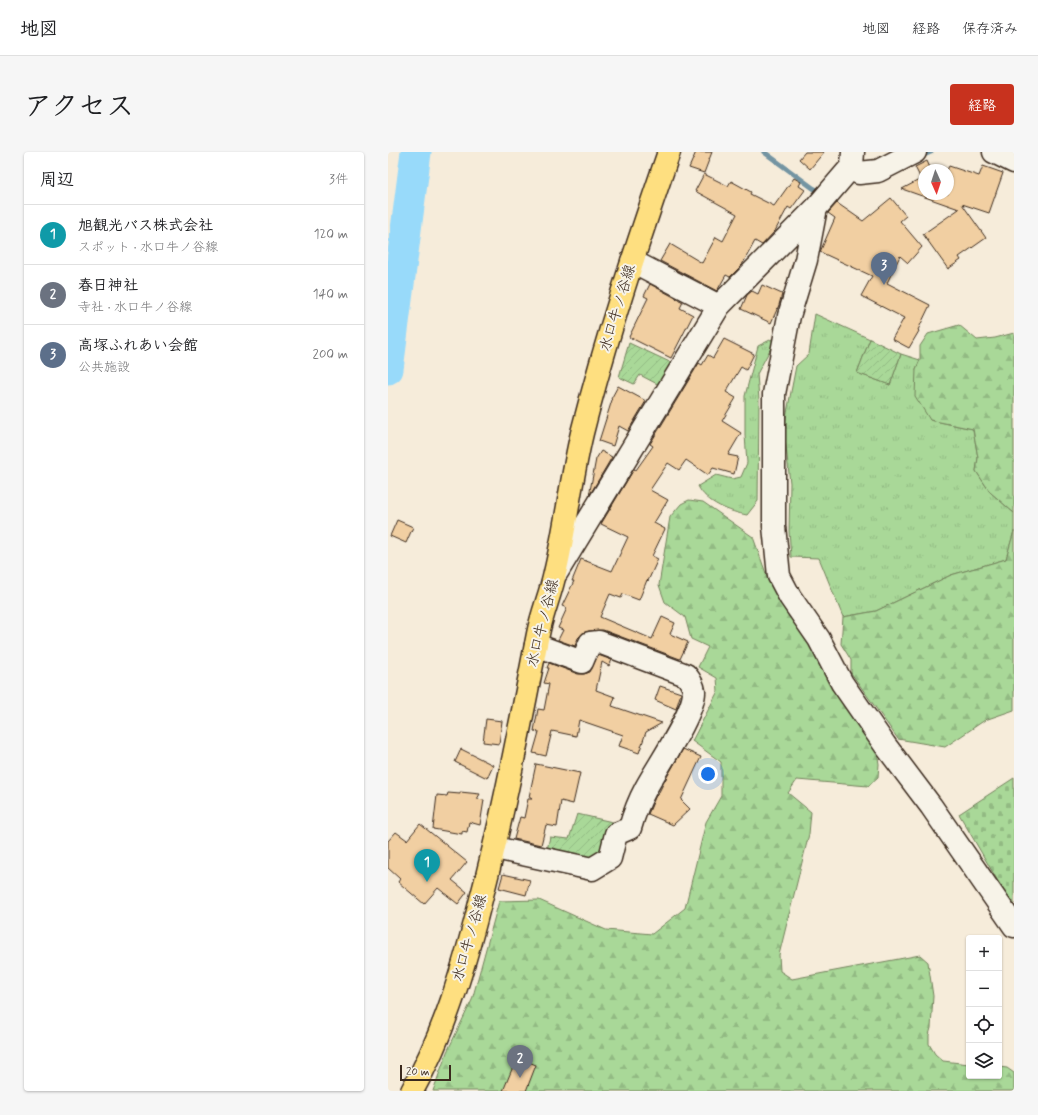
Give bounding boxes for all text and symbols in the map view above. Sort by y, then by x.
text: 地図 [20,17,58,42]
text: 地図 [862,20,890,38]
text: 経路 [912,20,940,38]
text: 保存済み [962,20,1018,38]
button: 経路 [950,84,1014,125]
text: アクセス [24,89,134,126]
north arrow [918,164,954,200]
text: 周辺 [40,169,74,191]
text: 3件 [329,171,348,188]
text: 旭観光バス株式会社 [78,216,213,236]
text: 1 [50,226,56,243]
text: 120 m [314,226,348,243]
text: スポット · 水口牛ノ谷線 [78,239,218,256]
pin: 3 [871,252,897,285]
street label: 水口牛ノ谷線 [595,262,641,354]
text: 春日神社 [78,276,138,296]
text: 2 [50,286,56,303]
text: 140 m [313,286,348,303]
text: 寺社 · 水口牛ノ谷線 [78,299,192,316]
text: 高塚ふれあい会館 [78,336,198,356]
text: 3 [50,346,56,363]
text: 200 m [313,346,348,363]
text: 公共施設 [78,359,130,376]
street label: 水口牛ノ谷線 [522,577,564,669]
your location [698,764,718,784]
pin: 1 [414,849,440,882]
street label: 水口牛ノ谷線 [448,892,492,984]
map controls [966,935,1002,1079]
button: + [966,935,1002,971]
button: − [966,971,1002,1007]
button: locate [966,1007,1002,1043]
button: layers [966,1043,1002,1079]
pin: 2 [507,1045,533,1078]
scale bar [400,1063,451,1082]
text: 20 m [406,1065,429,1079]

